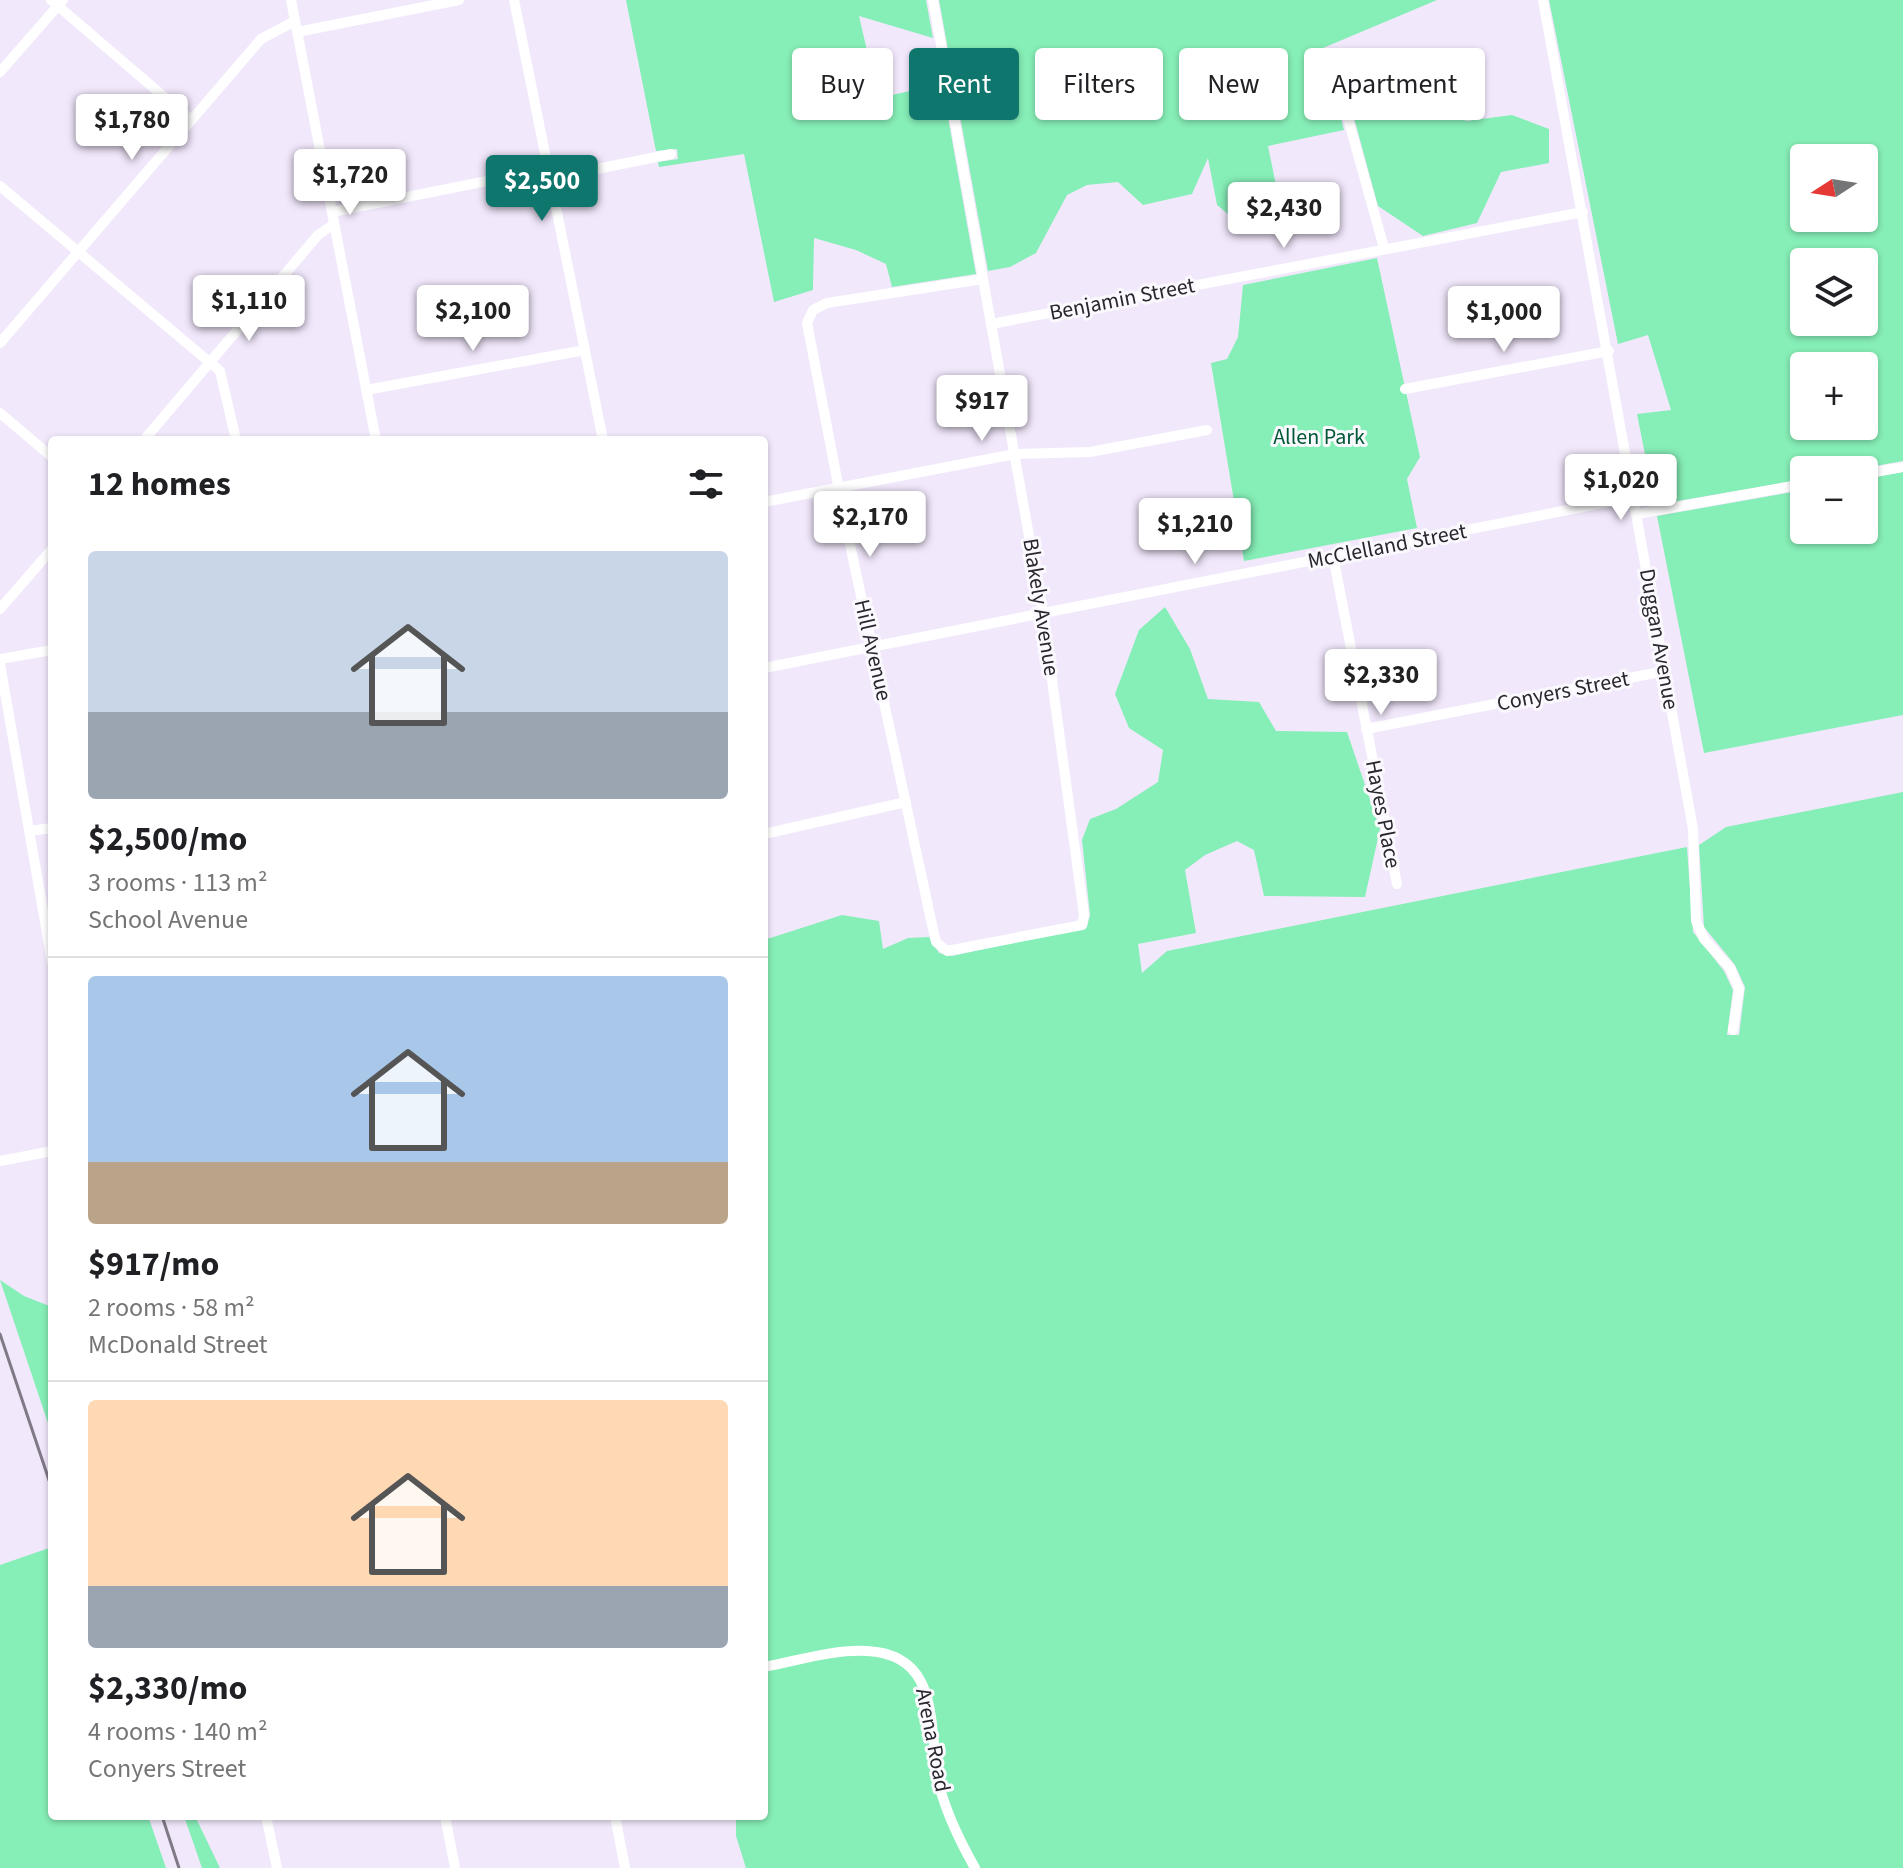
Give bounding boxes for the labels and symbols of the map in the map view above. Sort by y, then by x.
pin: $1,780 [67,94,197,162]
north arrow [1790,144,1878,232]
pin: $1,720 [285,149,415,217]
pin: $2,500 [477,155,607,223]
pin: $2,430 [1219,182,1349,250]
street label: Benjamin Street [1046,269,1198,329]
pin: $1,110 [184,275,314,343]
pin: $2,100 [408,285,538,353]
pin: $1,000 [1439,286,1569,354]
pin: $917 [935,375,1029,443]
park label: Allen Park [1273,421,1365,453]
pin: $1,020 [1556,454,1686,522]
pin: $2,170 [805,491,935,559]
pin: $1,210 [1130,498,1260,566]
street label: McClelland Street [1305,515,1470,577]
street label: Blakely Avenue [1014,536,1068,678]
street label: Duggan Avenue [1631,566,1687,712]
street label: Hill Avenue [846,596,900,704]
pin: $2,330 [1316,649,1446,717]
street label: Conyers Street [1494,662,1632,719]
street label: Hayes Place [1357,757,1409,871]
street label: Arena Road [907,1685,959,1795]

